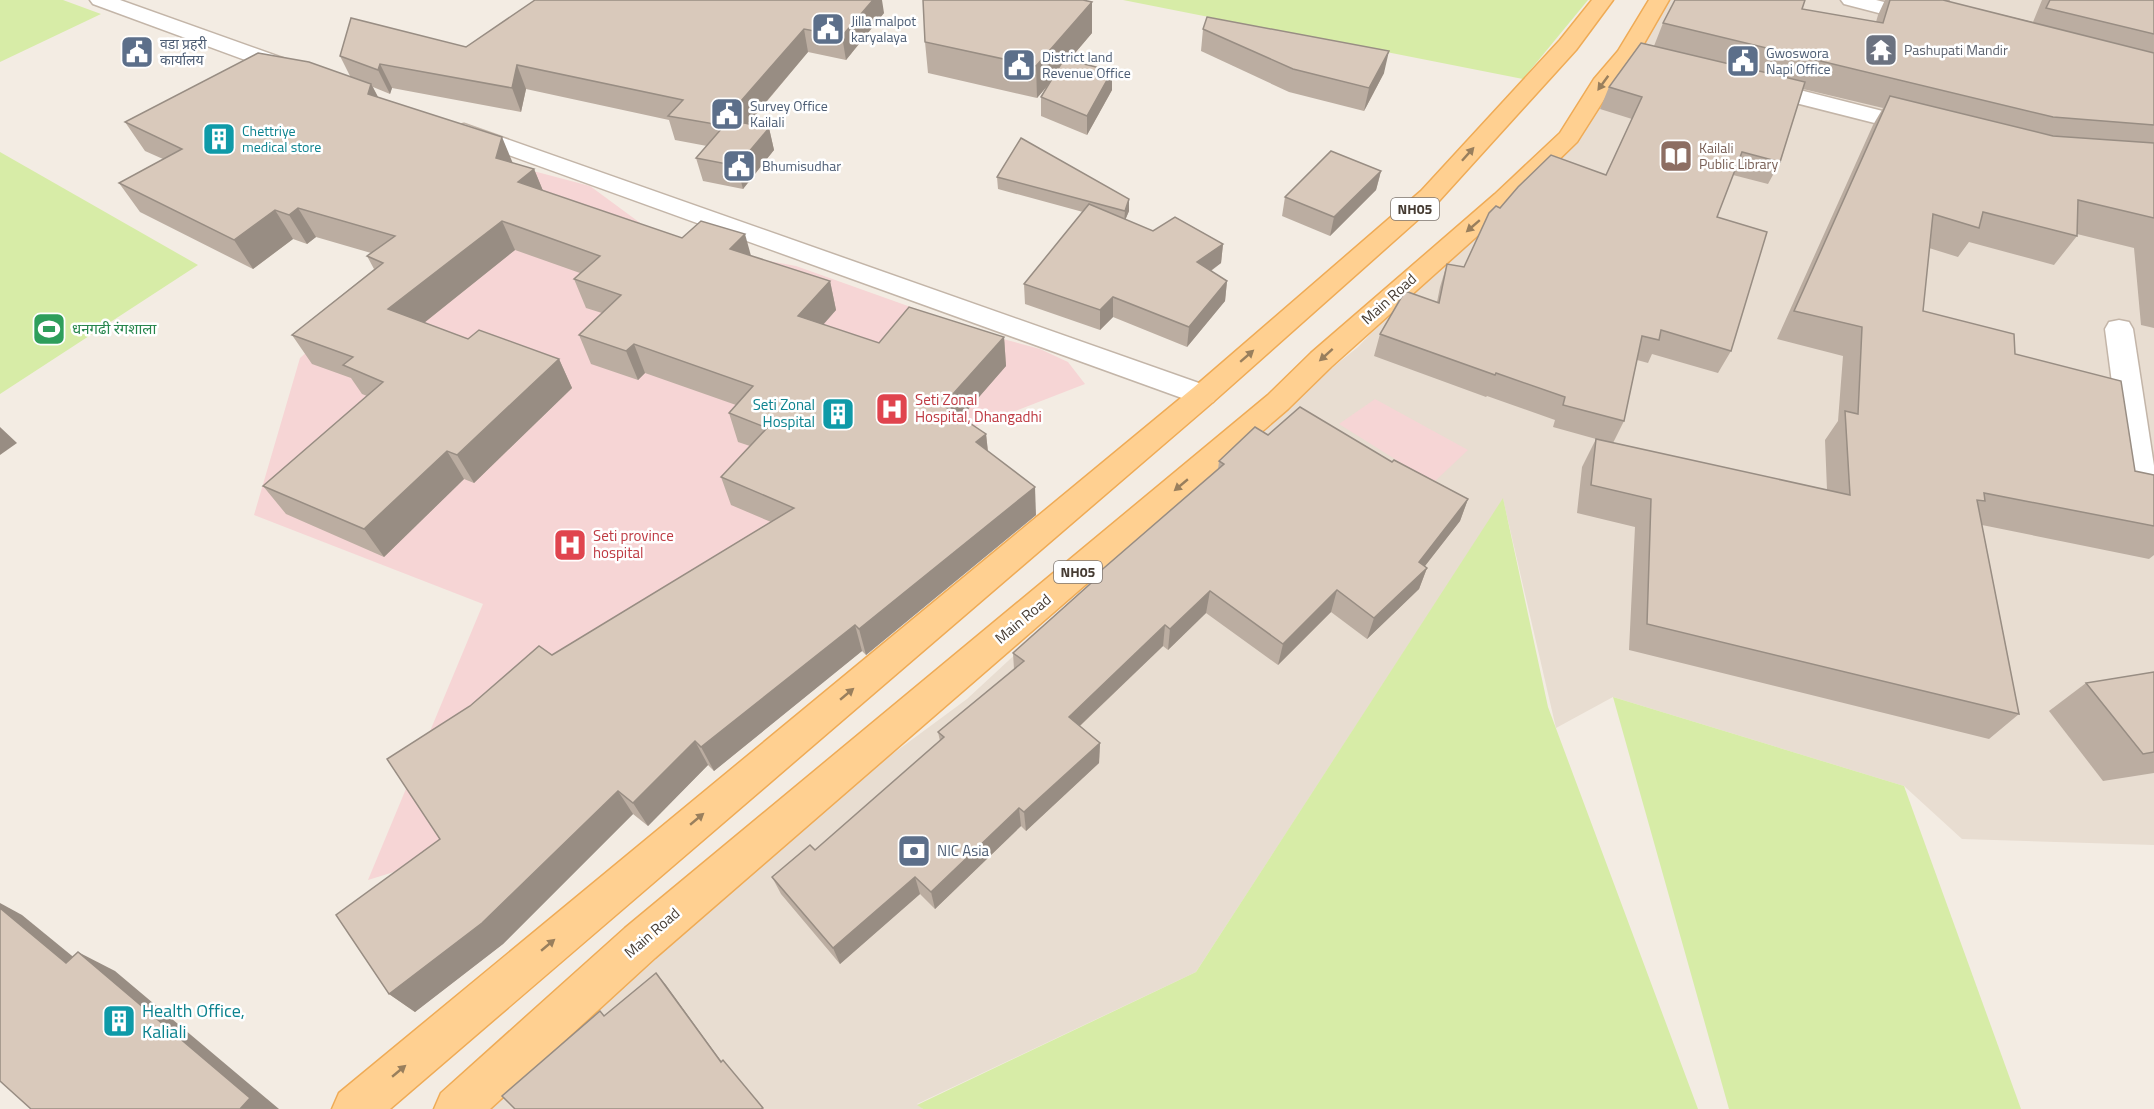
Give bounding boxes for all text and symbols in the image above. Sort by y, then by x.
place label: Jilla malpot karyalaya [851,10,916,47]
public building icon: Jilla malpot karyalaya [810,11,846,47]
temple icon: Pashupati Mandir [1863,32,1899,68]
place label: वडा प्रहरी कार्यालय [160,33,207,70]
public building icon: वडा प्रहरी कार्यालय [119,34,155,70]
place label: Pashupati Mandir [1904,39,2008,60]
place label: Gwoswora Napi Office [1766,42,1831,79]
public building icon: Gwoswora Napi Office [1725,43,1761,79]
place label: District land Revenue Office [1042,46,1131,83]
public building icon: District land Revenue Office [1001,47,1037,83]
one-way arrow [1597,75,1609,91]
place label: Survey Office Kailali [750,95,828,132]
public building icon: Survey Office Kailali [709,96,745,132]
place label: Chettriye medical store [242,120,321,157]
building icon: Chettriye medical store [201,121,237,157]
place label: Kailali Public Library [1699,137,1778,174]
library icon: Kailali Public Library [1658,138,1694,174]
one-way arrow [1461,147,1474,162]
public building icon: Bhumisudhar [721,148,757,184]
place label: Bhumisudhar [762,155,841,176]
road number: NH05 [1391,198,1439,220]
one-way arrow [1466,219,1481,232]
street label: Main Road [1356,268,1421,330]
sports icon: धनगढी रंगशाला [31,311,67,347]
place label: धनगढी रंगशाला [72,317,157,340]
one-way arrow [1319,348,1334,362]
one-way arrow [1239,350,1254,363]
place label: Seti Zonal Hospital, Dhangadhi [915,388,1042,428]
hospital icon: Seti Zonal Hospital, Dhangadhi [874,391,910,427]
place label: Seti Zonal Hospital [753,393,815,433]
building icon: Seti Zonal Hospital [820,396,856,432]
one-way arrow [1174,478,1189,491]
place label: Seti province hospital [593,524,674,564]
hospital icon: Seti province hospital [552,527,588,563]
road number: NH05 [1054,561,1102,583]
street label: Main Road [990,588,1056,649]
one-way arrow [839,688,854,701]
one-way arrow [689,813,704,826]
bank icon: NIC Asia [896,833,932,869]
place label: NIC Asia [937,839,989,862]
street label: Main Road [619,902,685,963]
one-way arrow [540,939,555,952]
place label: Health Office, Kaliali [142,997,245,1045]
building icon: Health Office, Kaliali [101,1003,137,1039]
one-way arrow [391,1065,406,1078]

